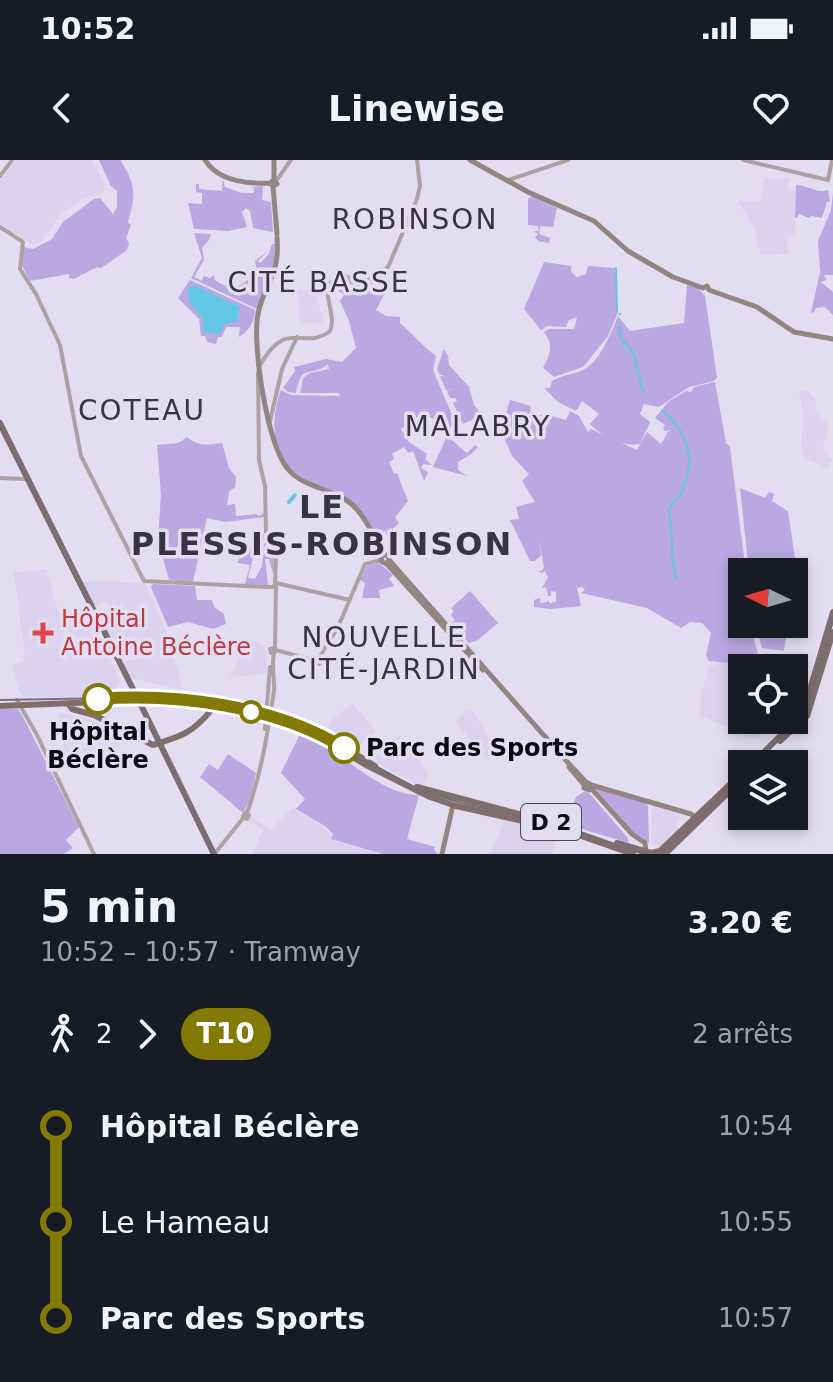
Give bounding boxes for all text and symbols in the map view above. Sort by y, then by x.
text: 10:52 [40,11,136,46]
icon: back [40,86,84,130]
icon: heart [749,86,793,130]
text: Linewise [328,88,505,129]
district label: ROBINSON [332,203,498,236]
district label: CITÉ BASSE [227,265,411,299]
district label: COTEAU [78,394,206,427]
district label: MALABRY [405,410,551,443]
district label: LE PLESSIS-ROBINSON [131,488,513,563]
north arrow [728,558,808,638]
map controls [728,558,808,830]
place label: Hôpital Antoine Béclère [61,605,251,661]
district label: NOUVELLE CITÉ-JARDIN [287,621,481,686]
marker: Hôpital Antoine Béclère [32,622,54,644]
button: locate [728,654,808,734]
marker: Hôpital Béclère [83,684,113,714]
unlabelled marker [240,701,262,723]
place label: Hôpital Béclère [47,718,149,774]
marker: Parc des Sports [329,733,359,763]
place label: Parc des Sports [366,734,578,762]
button: layers [728,750,808,830]
road number: D 2 [521,804,581,840]
text: 5 min [40,881,178,932]
text: 3.20 € [688,905,793,940]
text: 10:52 – 10:57 · Tramway [40,937,361,967]
icon: walk [40,1012,84,1056]
icon: forward [125,1012,169,1056]
text: T10 [197,1017,255,1050]
text: 2 [96,1019,113,1049]
text: 2 arrêts [692,1019,793,1049]
text: Hôpital Béclère [100,1109,360,1144]
text: 10:54 [718,1111,793,1141]
text: Le Hameau [100,1205,270,1240]
text: 10:55 [718,1207,793,1237]
text: Parc des Sports [100,1301,365,1336]
text: 10:57 [718,1303,793,1333]

